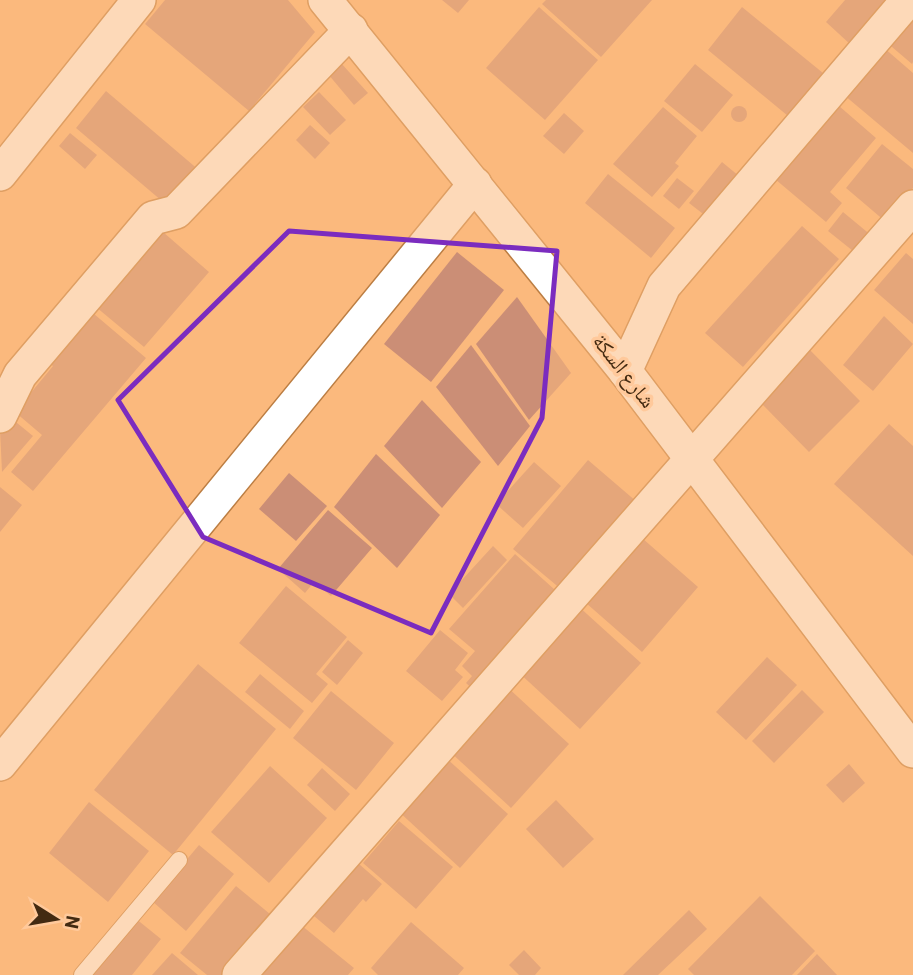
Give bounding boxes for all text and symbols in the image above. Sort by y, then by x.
street label: شارع السكة [587,328,662,413]
north arrow [21,884,91,954]
text: N [61,914,86,931]

